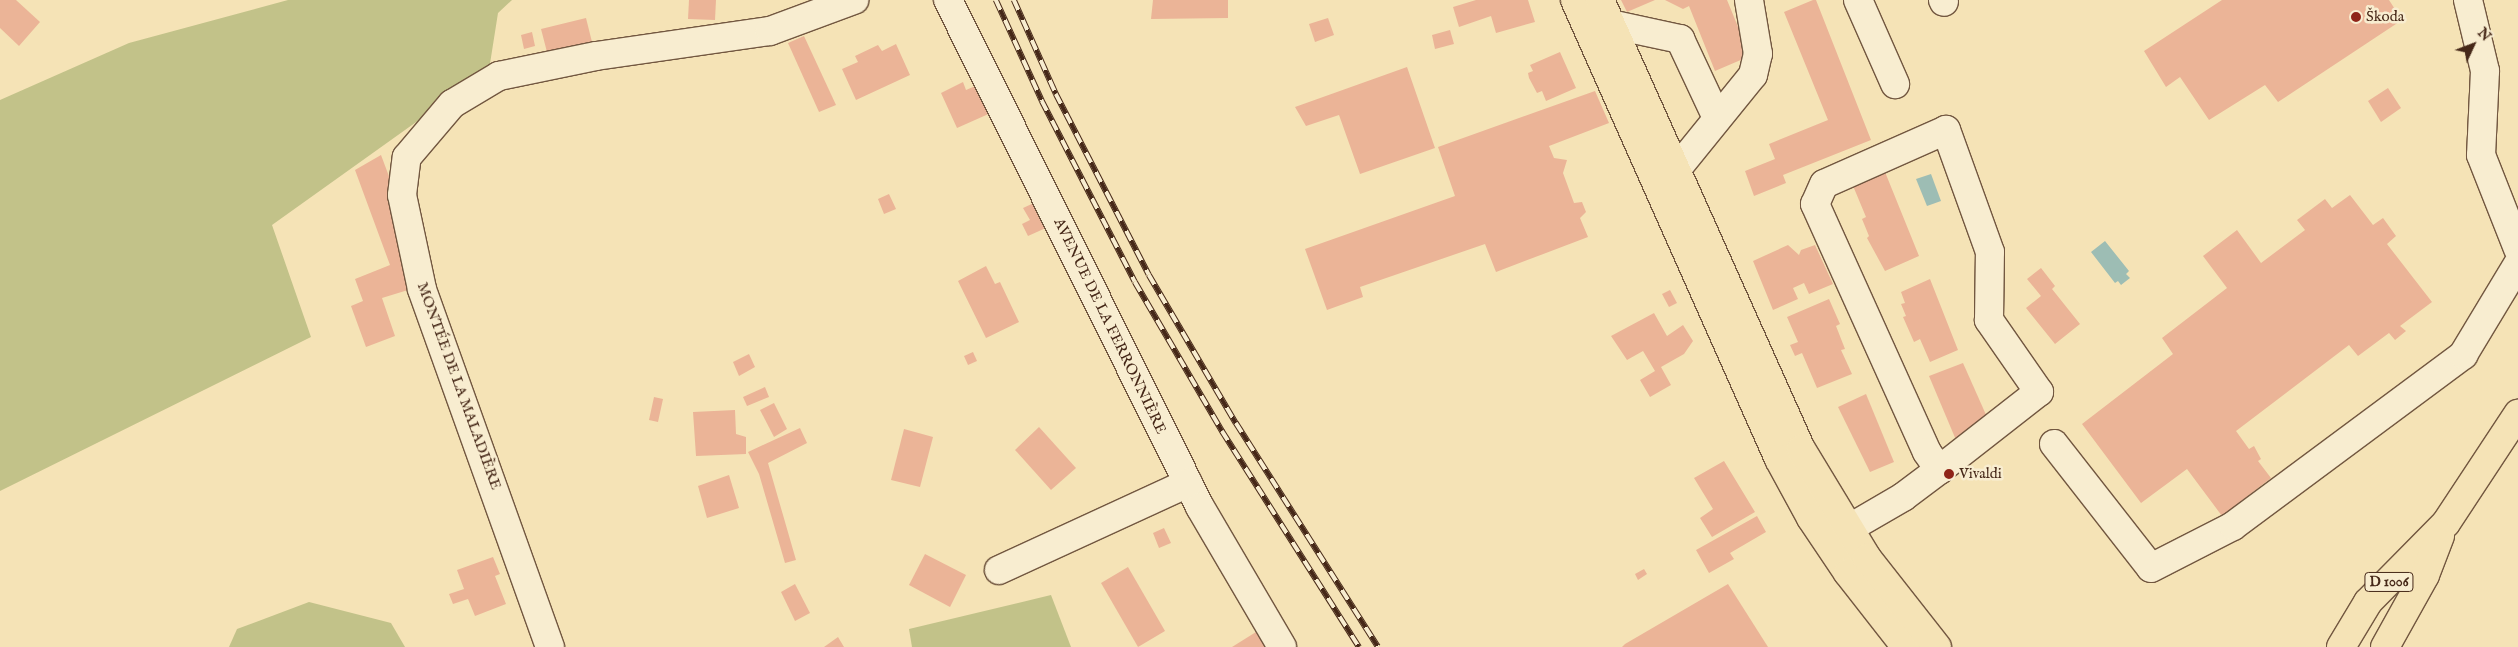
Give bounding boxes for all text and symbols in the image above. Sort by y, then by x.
place label: Škoda [2366,8,2404,26]
marker: Škoda [2350,11,2362,23]
north arrow [2448,20,2498,70]
text: N [2473,24,2495,45]
street label: AVENUE DE LA FERRONNIÈRE [1050,215,1170,437]
street label: MONTÉE DE LA MALADIÈRE [413,280,505,492]
place label: Vivaldi [1959,465,2002,483]
marker: Vivaldi [1943,468,1955,480]
road number: D 1006 [2364,570,2414,594]

